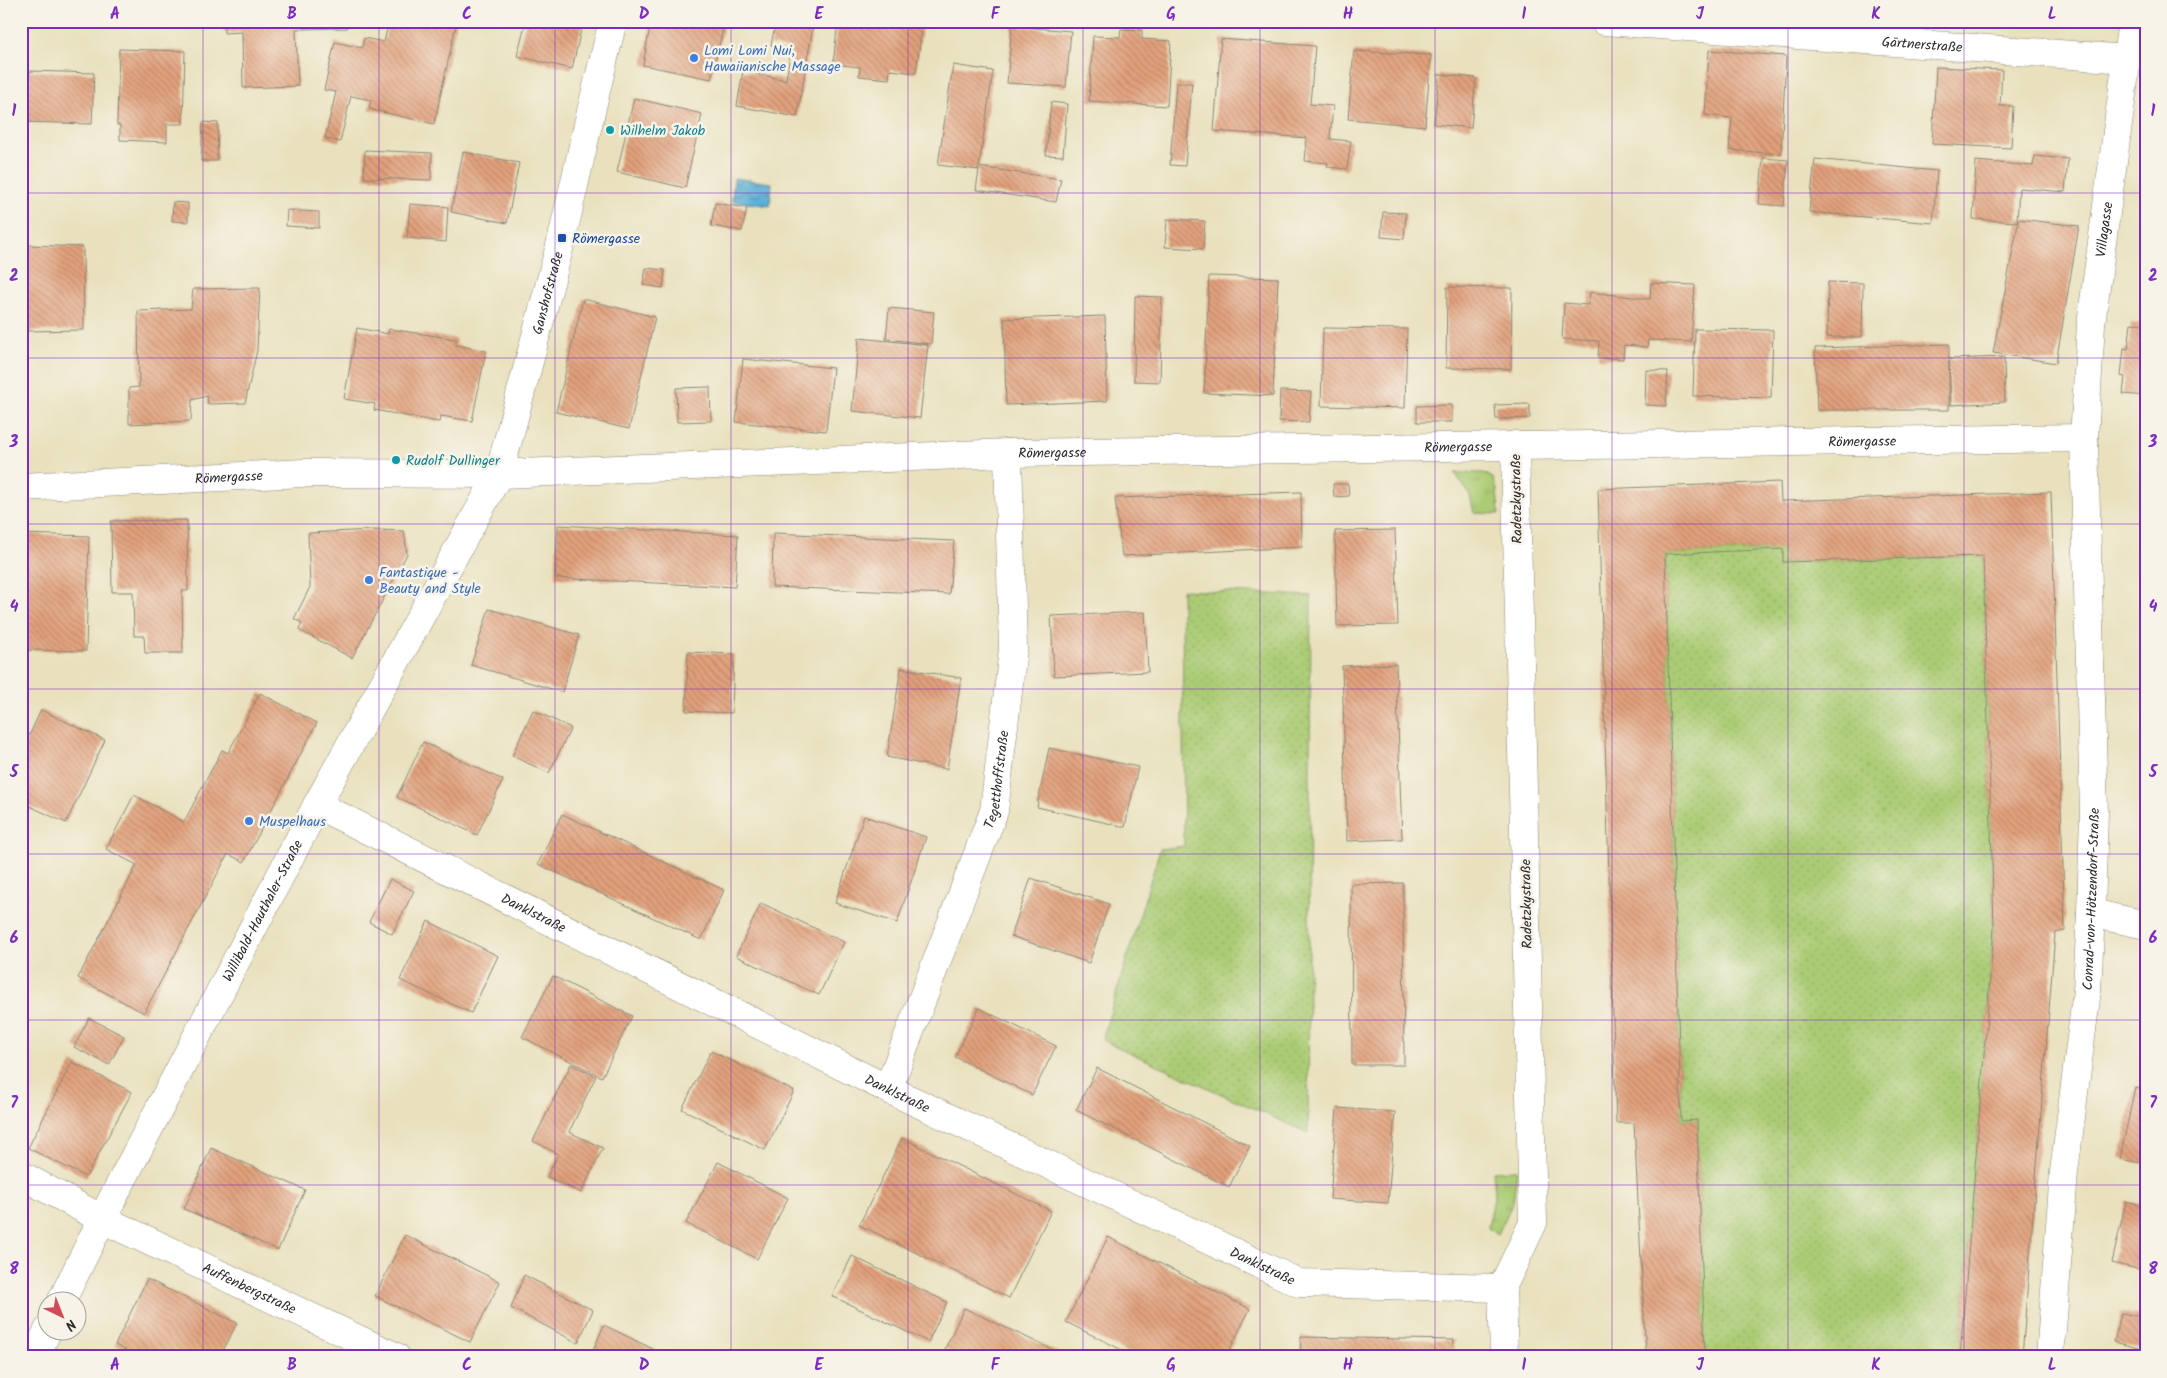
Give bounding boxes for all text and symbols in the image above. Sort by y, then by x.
text: A [110,2,120,27]
text: B [287,2,297,27]
text: C [462,2,472,27]
text: D [639,2,650,27]
text: E [815,2,825,27]
text: F [991,2,1001,27]
text: G [1166,2,1176,27]
text: H [1343,2,1353,27]
text: I [1522,2,1527,27]
text: J [1696,2,1705,27]
text: K [1871,2,1881,27]
text: L [2048,2,2056,27]
street label: Gärtnerstraße [1881,31,1964,59]
place label: Lomi Lomi Nui, Hawaiianische Massage [704,40,841,78]
marker: Lomi Lomi Nui, Hawaiianische Massage [688,52,700,64]
text: 1 [12,99,17,124]
text: 1 [2151,99,2156,124]
place label: Wilhelm Jakob [620,120,706,142]
marker: Wilhelm Jakob [604,124,616,136]
street label: Villagasse [2090,200,2120,259]
place label: Römergasse [572,228,641,250]
marker: Römergasse [556,232,568,244]
street label: Ganshofstraße [527,249,570,337]
text: 2 [9,264,19,289]
text: 2 [2148,264,2158,289]
text: 3 [9,430,19,455]
text: 3 [2148,430,2158,455]
street label: Römergasse [1828,431,1897,454]
street label: Römergasse [1424,436,1493,459]
street label: Römergasse [1018,442,1087,465]
place label: Rudolf Dullinger [406,450,501,472]
street label: Radetzkystraße [1505,453,1529,544]
marker: Rudolf Dullinger [390,454,402,466]
street label: Römergasse [194,465,264,490]
place label: Fantastique - Beauty and Style [379,562,482,600]
marker: Fantastique - Beauty and Style [363,574,375,586]
text: 4 [10,595,19,620]
text: 4 [2149,595,2158,620]
street label: Tegetthoffstraße [978,729,1015,832]
text: 5 [9,760,20,785]
text: 5 [2148,760,2159,785]
street label: Conrad-von-Hötzendorf-Straße [2077,807,2106,991]
place label: Muspelhaus [259,811,326,833]
marker: Muspelhaus [243,815,255,827]
street label: Willibald-Hauthaler-Straße [217,836,309,986]
street label: Radetzkystraße [1515,858,1539,949]
street label: Danklstraße [497,888,570,939]
text: 6 [10,926,19,951]
text: 6 [2149,926,2158,951]
street label: Danklstraße [860,1069,934,1120]
text: 7 [10,1091,18,1116]
text: 7 [2149,1091,2157,1116]
street label: Danklstraße [1226,1242,1299,1292]
text: 8 [9,1257,19,1282]
text: 8 [2148,1257,2158,1282]
street label: Auffenbergstraße [198,1258,300,1321]
north arrow [38,1290,88,1340]
text: N [59,1314,81,1336]
text: A [110,1353,120,1378]
text: B [287,1353,297,1378]
text: C [462,1353,472,1378]
text: D [639,1353,650,1378]
text: E [815,1353,825,1378]
text: F [991,1353,1001,1378]
text: G [1166,1353,1176,1378]
text: H [1343,1353,1353,1378]
text: I [1522,1353,1527,1378]
text: J [1696,1353,1705,1378]
text: K [1871,1353,1881,1378]
text: L [2048,1353,2056,1378]

